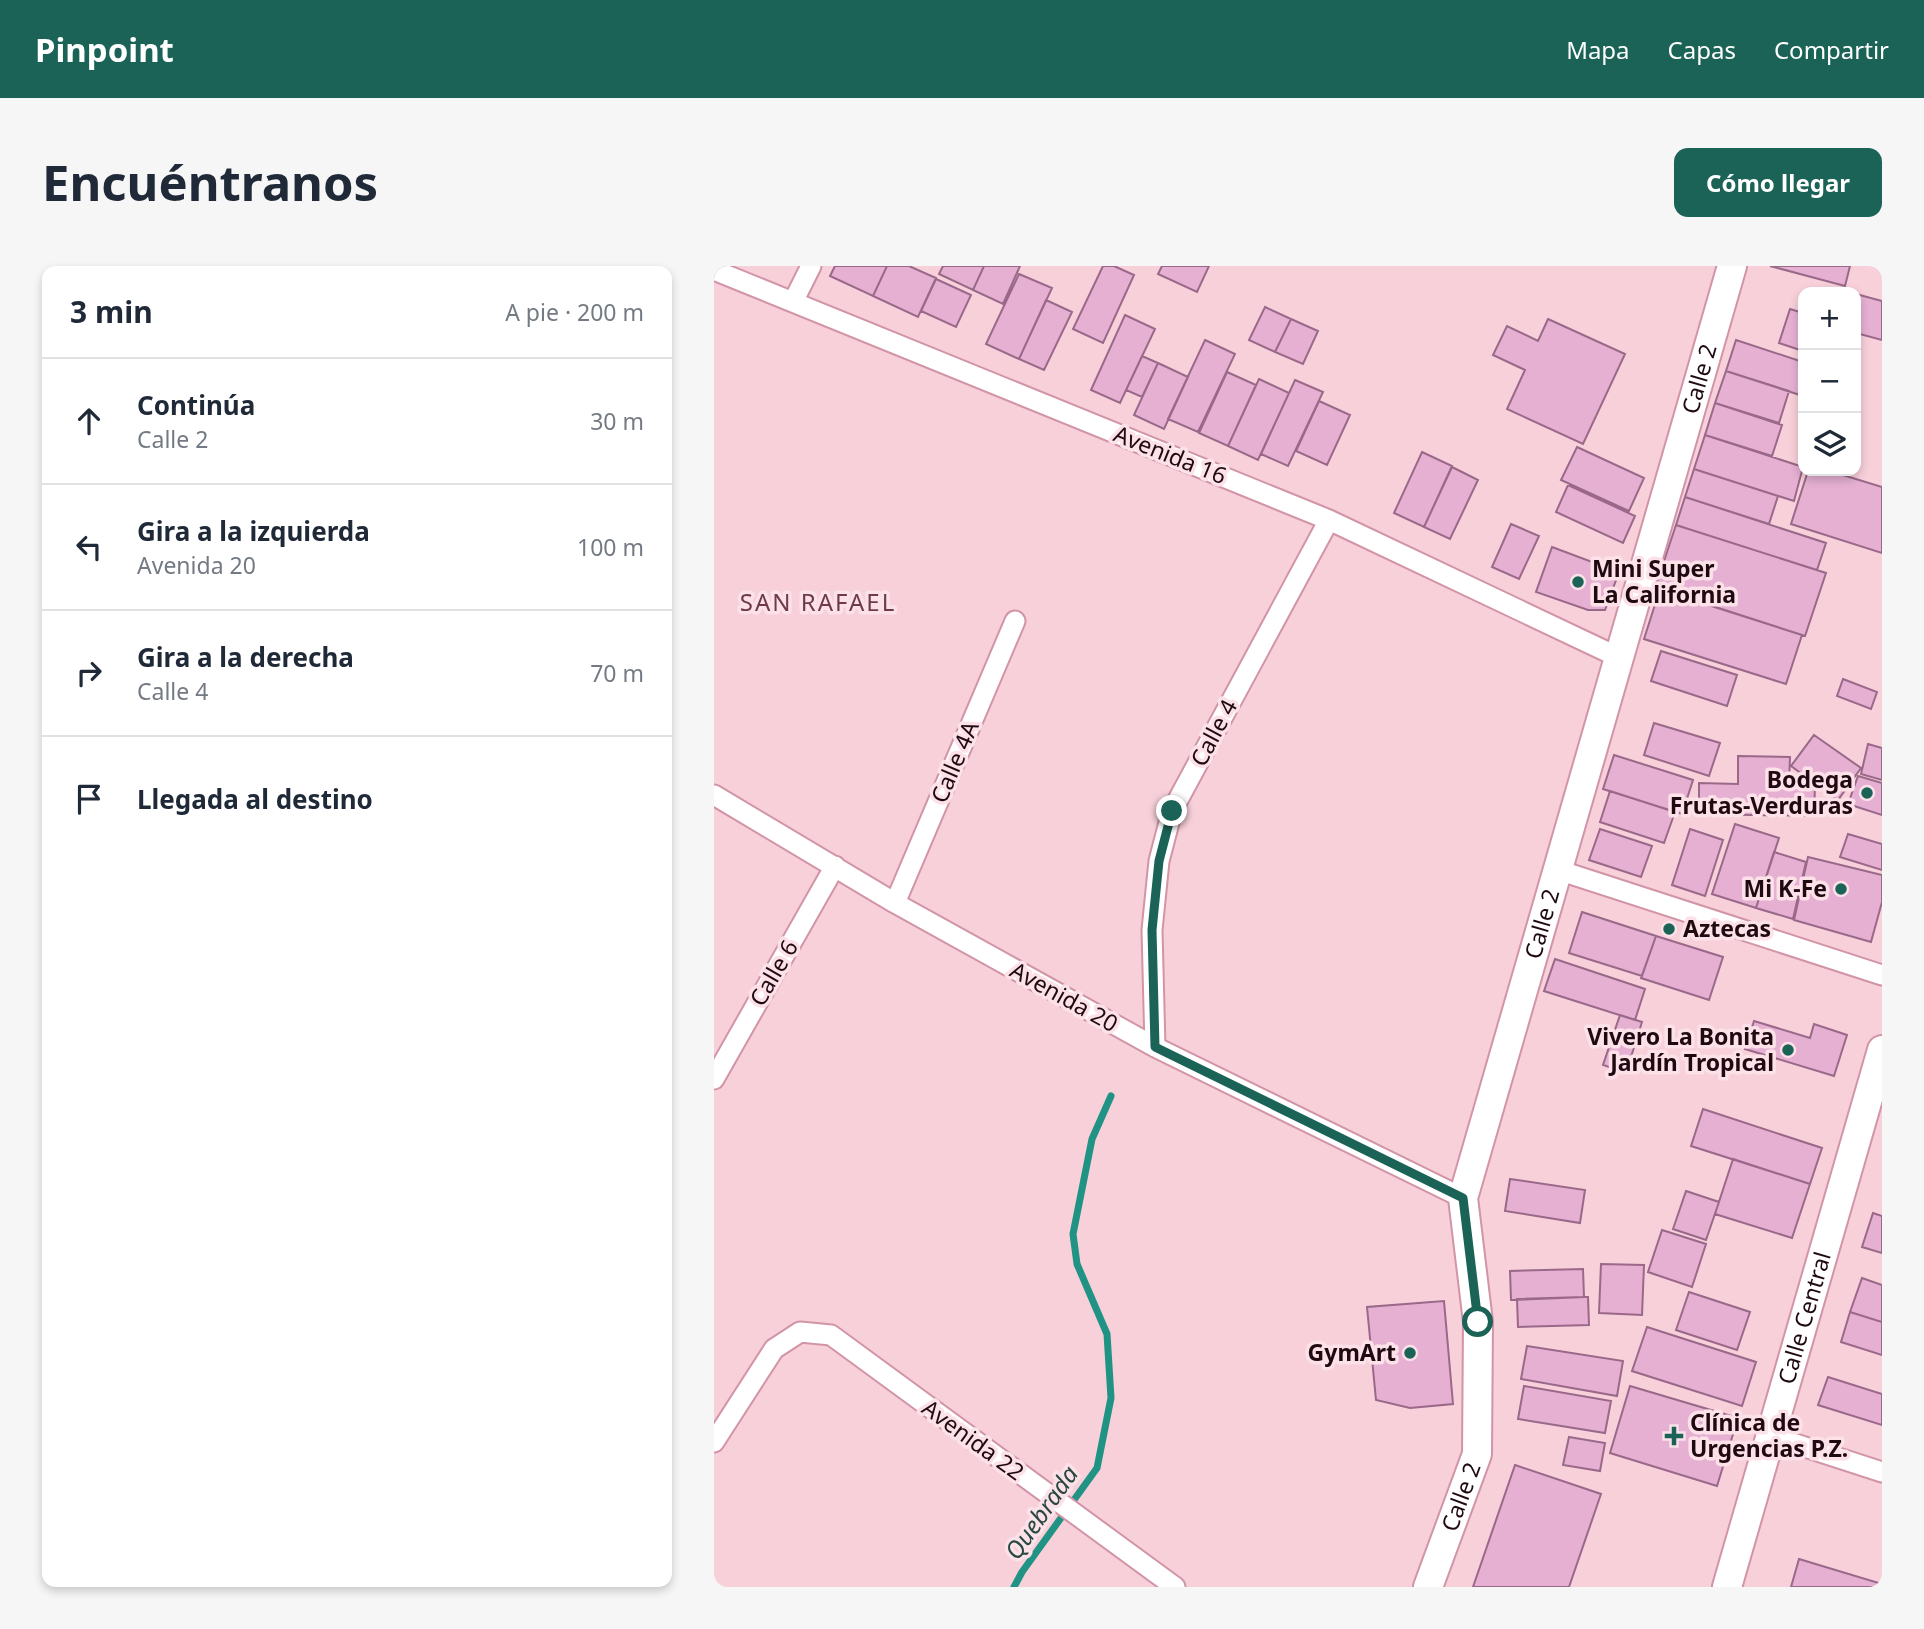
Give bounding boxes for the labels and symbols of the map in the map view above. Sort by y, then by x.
street label: Calle 2 [1673,340,1724,418]
street label: Avenida 16 [1109,417,1231,491]
place label: Mini Super La California [1592,552,1736,610]
marker: Mini Super La California [1570,574,1586,590]
district label: SAN RAFAEL [740,585,896,618]
street label: Calle 4 [1182,693,1244,772]
street label: Calle 4A [923,715,986,808]
place label: Bodega Frutas-Verduras [1670,763,1853,821]
marker: Bodega Frutas-Verduras [1859,785,1875,801]
route end [1156,795,1187,826]
place label: Mi K-Fe [1743,872,1827,904]
marker: Mi K-Fe [1833,881,1849,897]
street label: Calle 2 [1516,885,1566,962]
place label: Aztecas [1683,912,1771,944]
marker: Aztecas [1661,921,1677,937]
street label: Calle 6 [741,934,805,1011]
street label: Avenida 20 [1005,953,1124,1039]
place label: Vivero La Bonita Jardín Tropical [1587,1020,1774,1078]
marker: Vivero La Bonita Jardín Tropical [1780,1042,1796,1058]
street label: Calle Central [1769,1248,1838,1388]
route start [1462,1306,1493,1337]
place label: GymArt [1308,1336,1396,1368]
marker: GymArt [1402,1345,1418,1361]
street label: Avenida 22 [916,1391,1031,1487]
place label: Clínica de Urgencias P.Z. [1690,1406,1848,1464]
marker: Clínica de Urgencias P.Z. [1664,1426,1684,1446]
water label: Quebrada [996,1458,1085,1566]
street label: Calle 2 [1433,1458,1488,1536]

